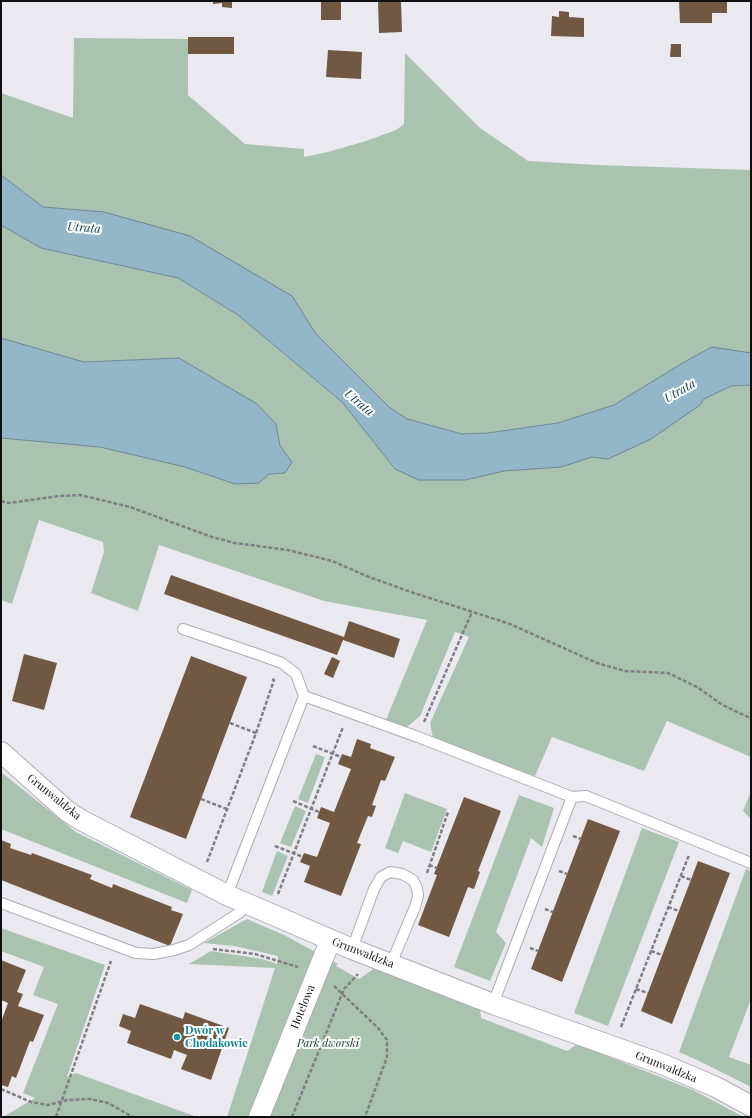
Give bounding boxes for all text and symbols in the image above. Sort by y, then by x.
water label: Utrata [67,220,101,236]
water label: Utrata [662,376,698,406]
water label: Utrata [342,387,376,419]
street label: Grunwaldzka [24,771,84,823]
street label: Grunwaldzka [330,935,396,971]
street label: Hotelowa [288,983,318,1031]
place label: Dwór w Chodakowie [185,1024,248,1050]
marker: Dwór w Chodakowie [172,1032,182,1042]
park label: Park dworski [297,1037,359,1051]
street label: Grunwaldzka [633,1049,699,1085]

